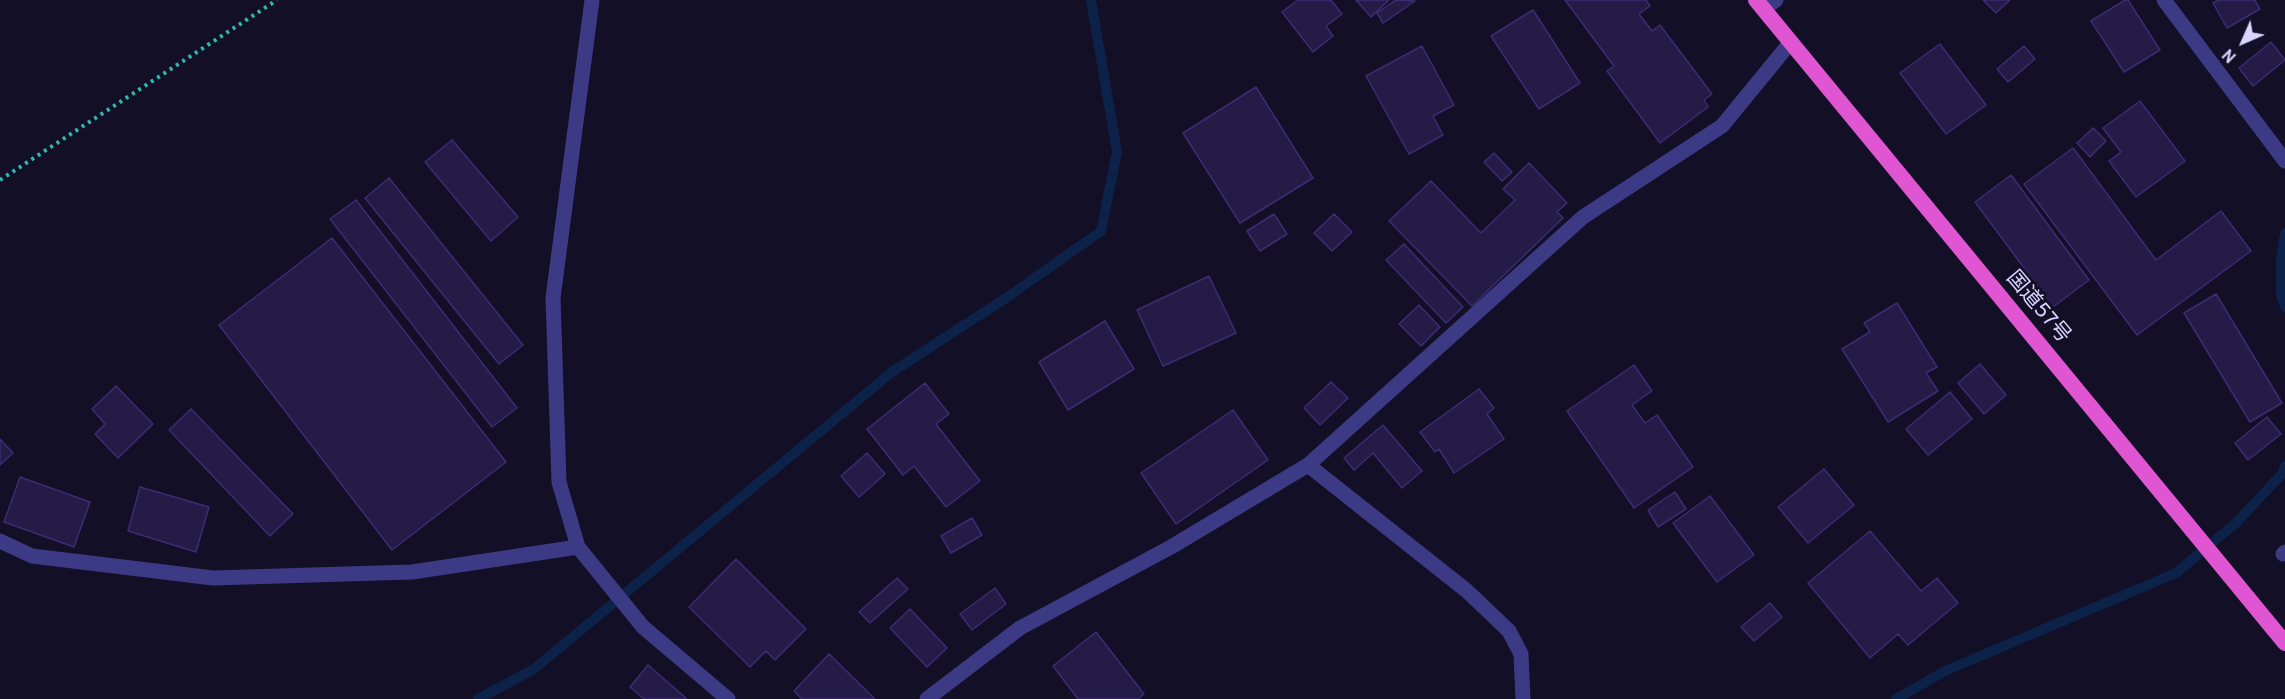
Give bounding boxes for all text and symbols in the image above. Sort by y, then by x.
north arrow [2213,12,2273,72]
text: N [2219,44,2241,66]
street label: 国道57号 [1999,267,2075,349]

